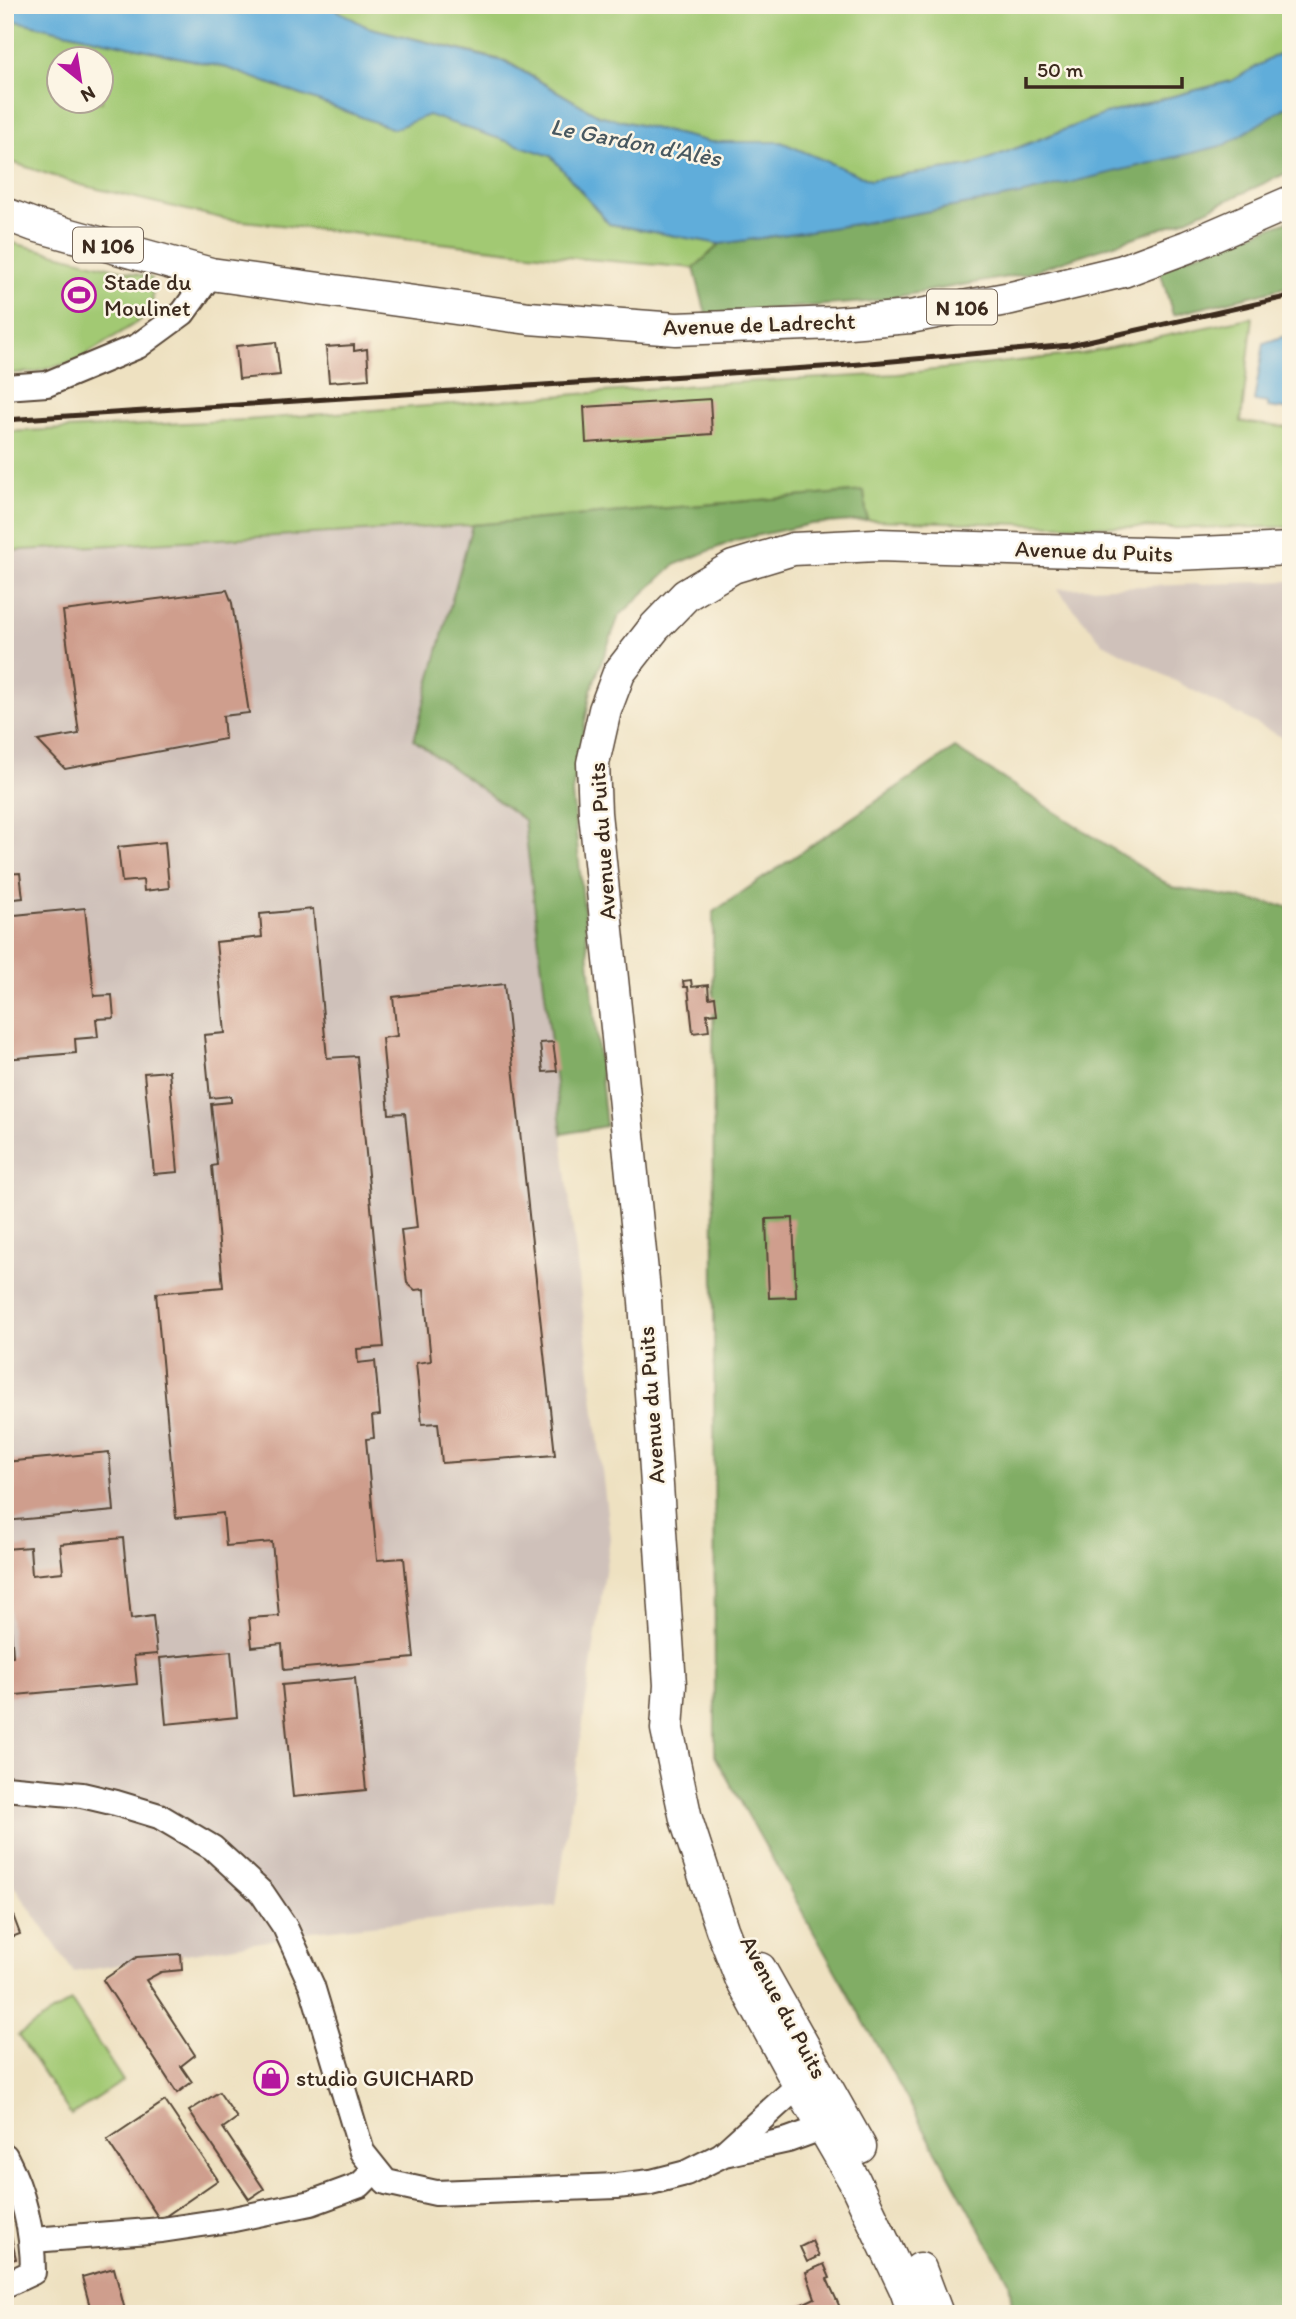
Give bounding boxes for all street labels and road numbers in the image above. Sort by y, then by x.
road number: N 106 [73,228,143,262]
road number: N 106 [927,290,997,324]
street label: Avenue de Ladrecht [662,307,856,341]
street label: Avenue du Puits [1015,534,1173,568]
street label: Avenue du Puits [583,761,621,921]
street label: Avenue du Puits [632,1325,670,1485]
street label: Avenue du Puits [735,1931,833,2083]

